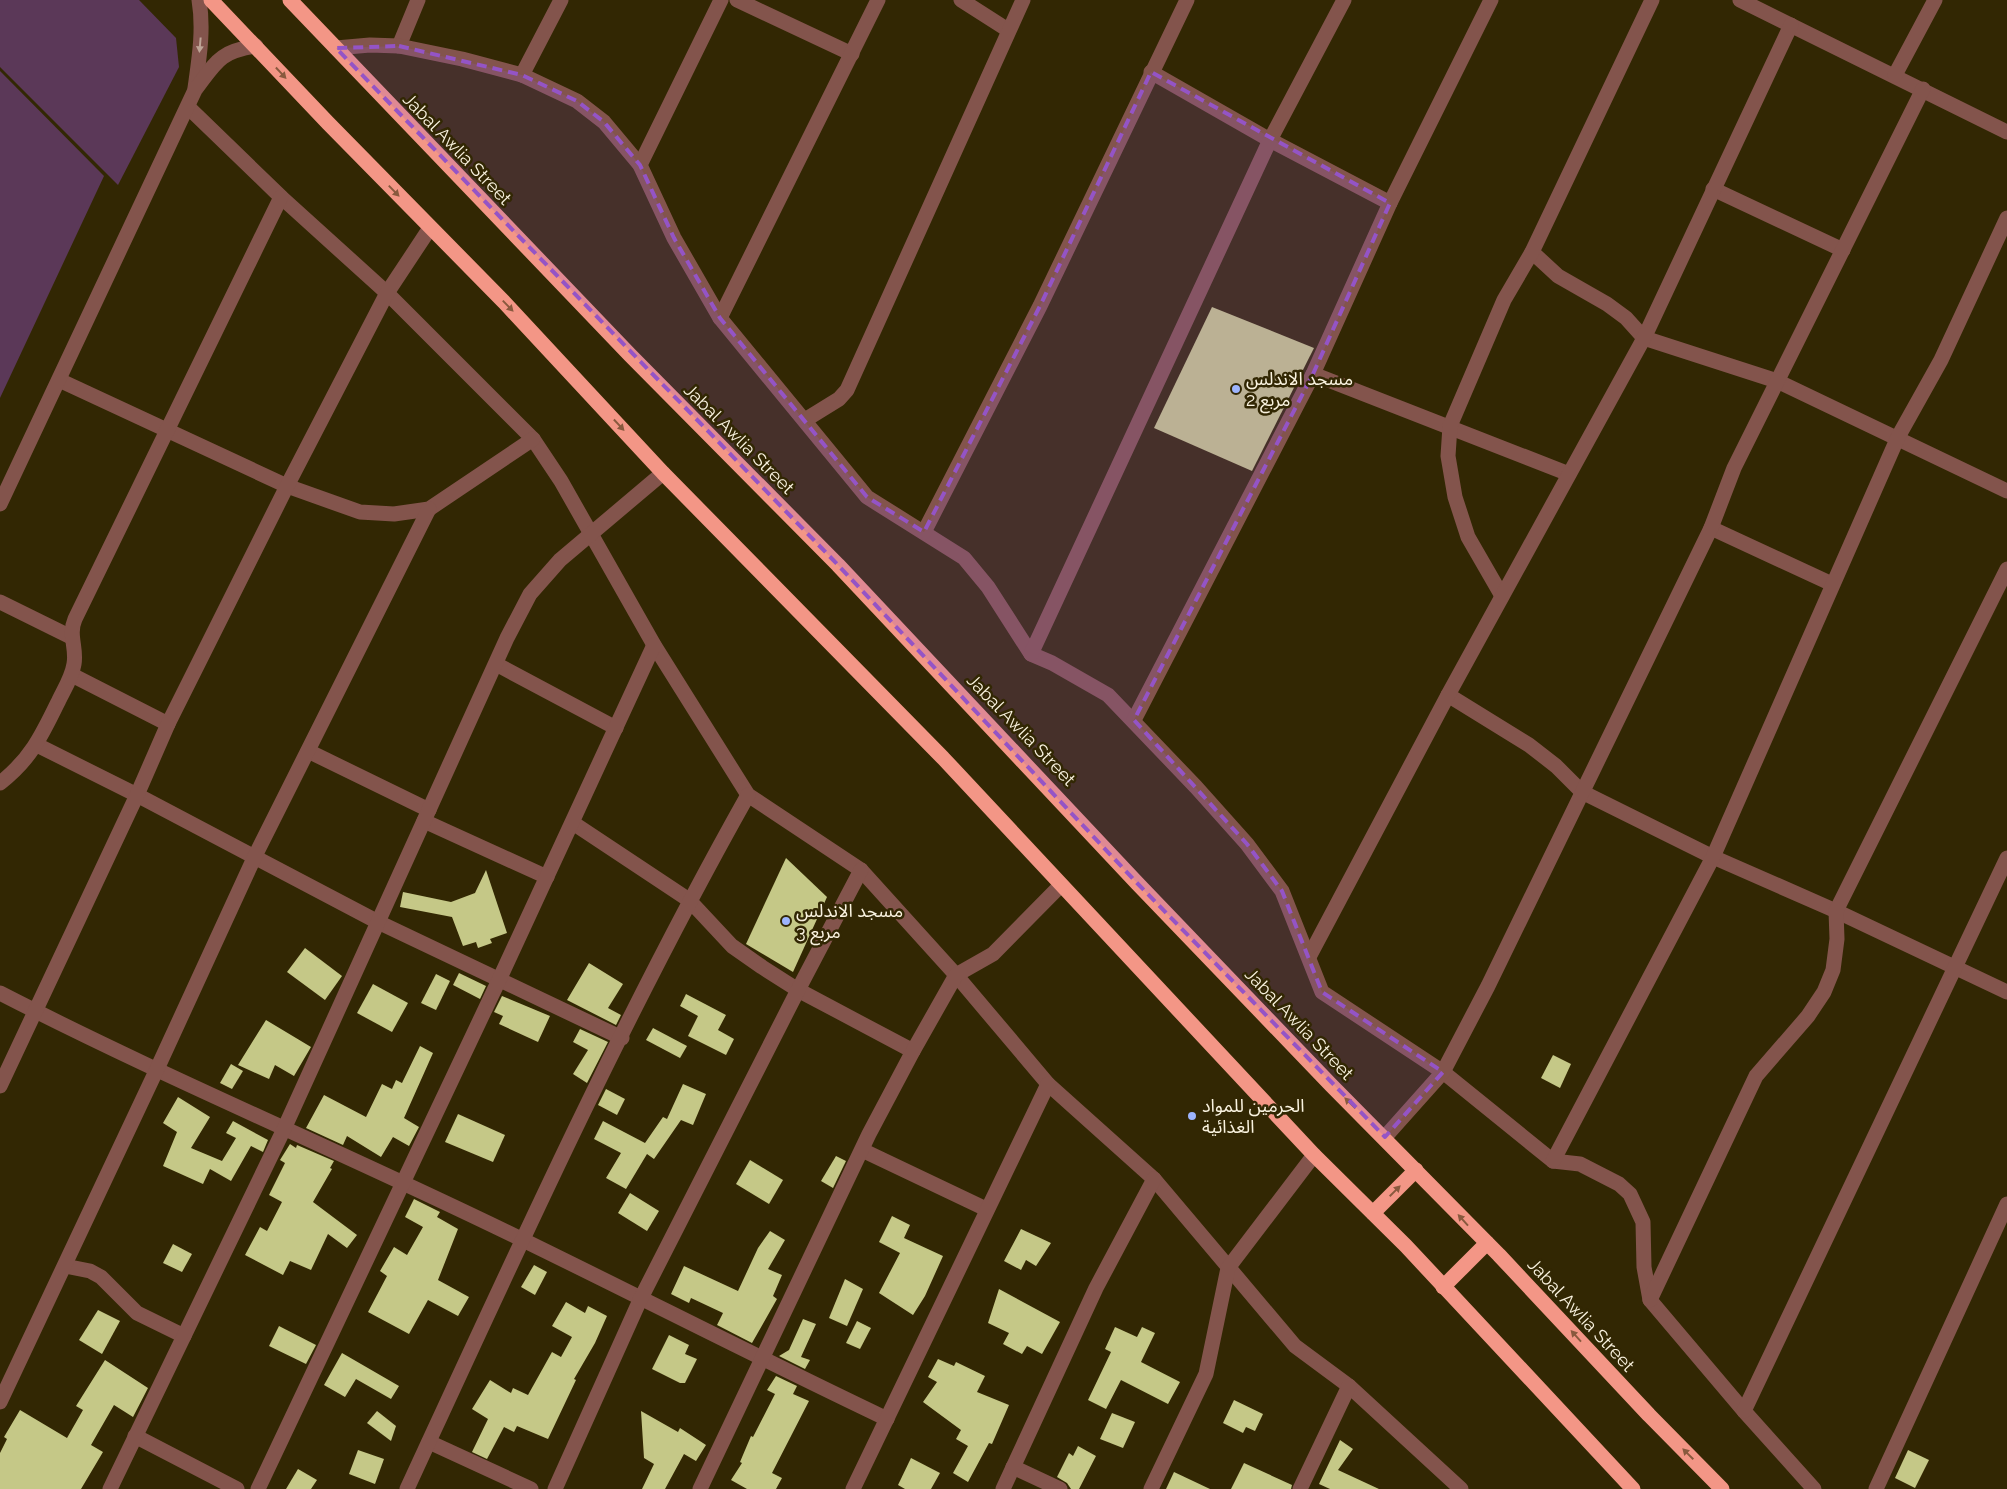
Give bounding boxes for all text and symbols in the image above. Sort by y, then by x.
one-way arrow [196,37,204,53]
one-way arrow [276,67,287,80]
street label: Jabal Awlia Street [399,89,516,209]
one-way arrow [388,184,400,196]
one-way arrow [502,300,514,312]
place label: مسجد الاندلس مربع 2 [1246,368,1353,414]
street label: Jabal Awlia Street [680,379,799,498]
marker: مسجد الاندلس مربع 2 [1230,383,1242,395]
one-way arrow [613,419,625,431]
street label: Jabal Awlia Street [963,670,1080,790]
place label: مسجد الاندلس مربع 3 [796,900,903,946]
marker: مسجد الاندلس مربع 3 [780,915,792,927]
street label: Jabal Awlia Street [1241,964,1358,1084]
place label: الحرمين للمواد الغذائية [1202,1095,1305,1137]
one-way arrow [1344,1097,1356,1109]
marker: الحرمين للمواد الغذائية [1186,1110,1198,1122]
one-way arrow [1389,1185,1401,1197]
one-way arrow [1457,1214,1469,1226]
street label: Jabal Awlia Street [1524,1254,1639,1376]
one-way arrow [1570,1331,1582,1343]
one-way arrow [1682,1448,1694,1460]

